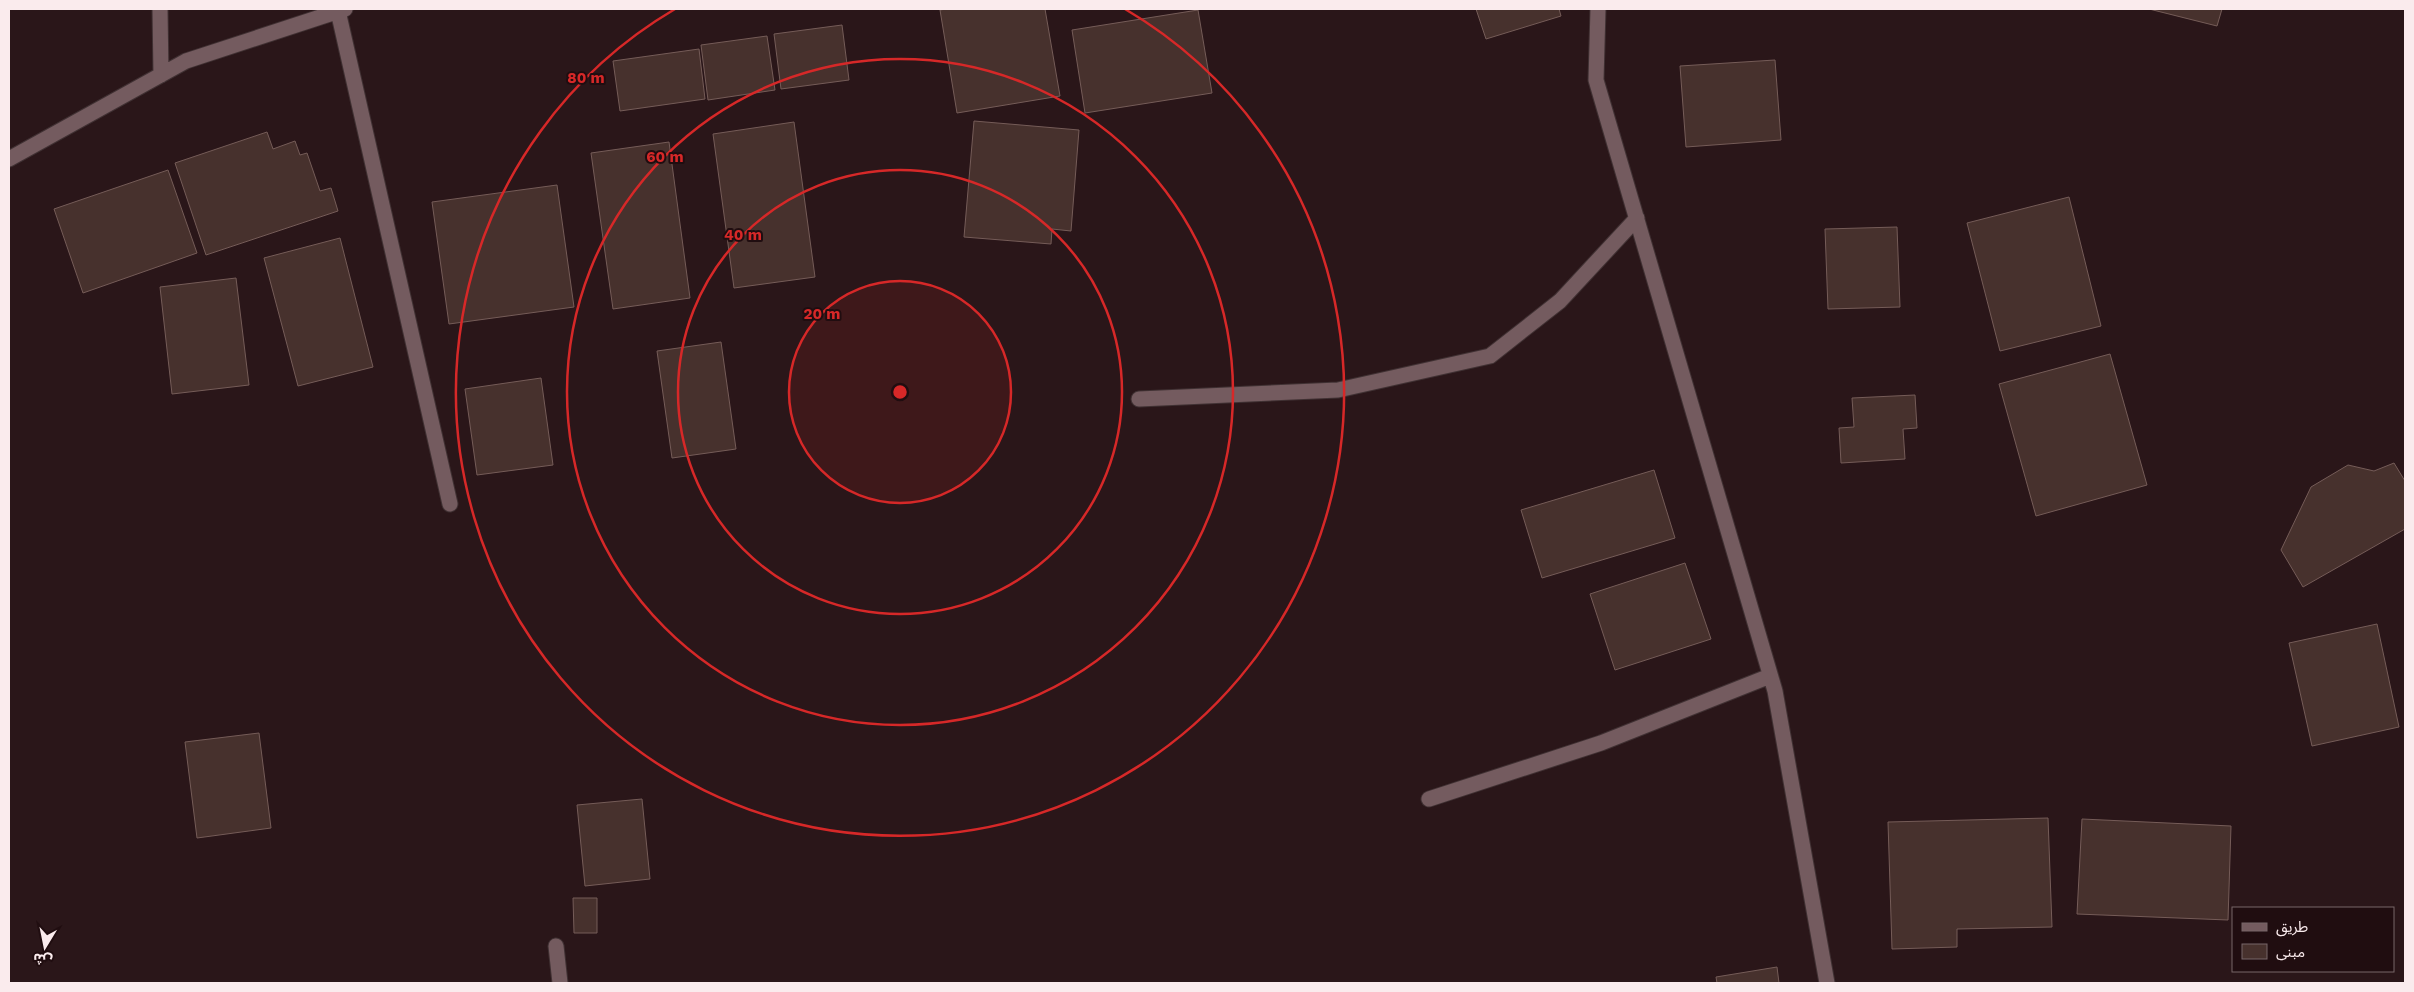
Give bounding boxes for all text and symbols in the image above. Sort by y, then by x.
text: 80 m [567,69,605,87]
text: 60 m [646,148,684,166]
text: 40 m [724,226,762,244]
text: 20 m [803,305,841,323]
centre of rings [891,383,909,401]
legend [2232,907,2394,972]
text: طريق [2276,918,2308,937]
north arrow [20,922,70,972]
text: مبنى [2276,943,2305,961]
text: ش [32,950,54,969]

